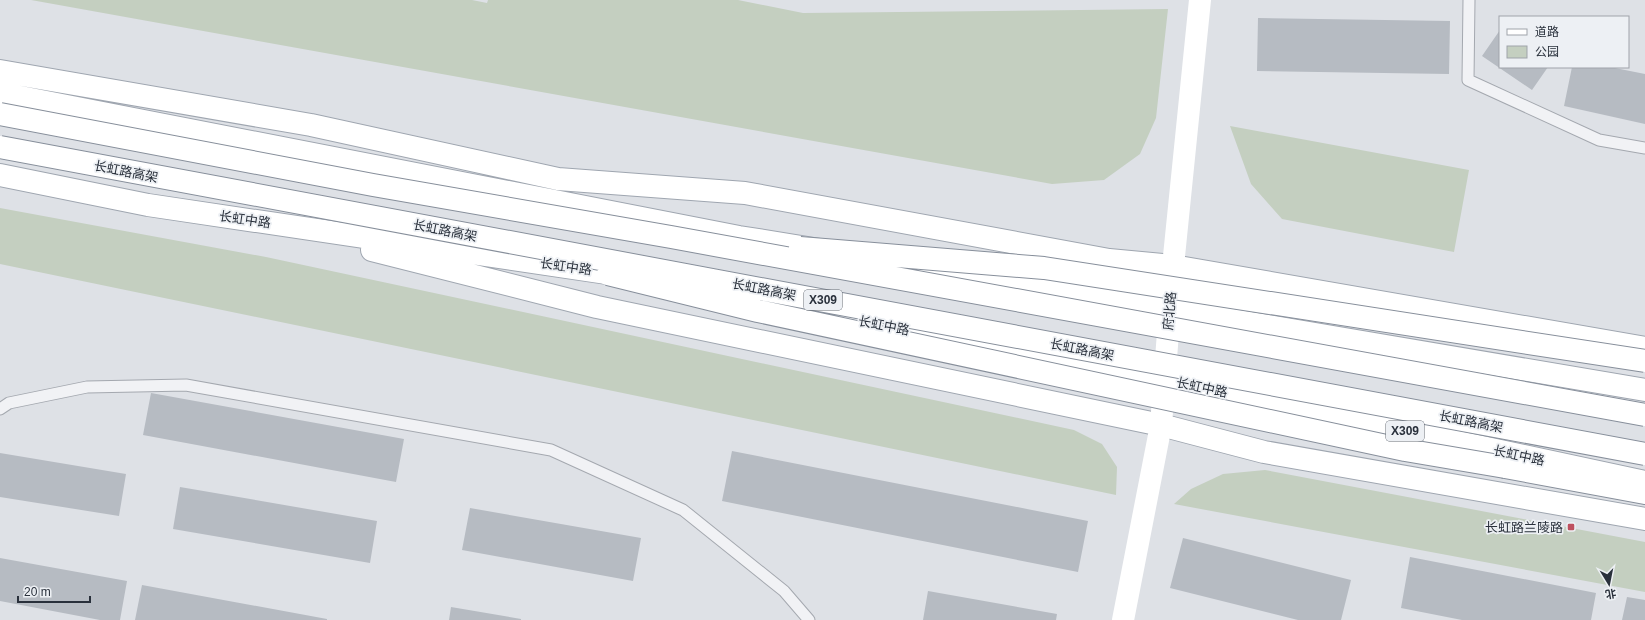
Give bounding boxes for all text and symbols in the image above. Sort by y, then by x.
legend [1499,16,1629,68]
text: 道路 [1535,25,1559,39]
text: 公园 [1535,45,1559,59]
street label: 长虹路高架 [93,158,159,185]
street label: 长虹中路 [218,208,272,231]
street label: 长虹路高架 [412,217,478,244]
street label: 长虹中路 [539,255,593,278]
street label: 长虹路高架 [731,276,797,303]
road number: X309 [804,290,842,310]
street label: 府北路 [1160,291,1179,331]
street label: 长虹中路 [857,313,911,338]
street label: 长虹路高架 [1049,336,1115,363]
street label: 长虹中路 [1175,375,1229,400]
street label: 长虹路高架 [1438,408,1504,435]
road number: X309 [1386,421,1424,441]
street label: 长虹中路 [1492,443,1546,468]
place label: 长虹路兰陵路 [1485,520,1563,535]
marker: 长虹路兰陵路 [1566,522,1576,532]
north arrow [1589,564,1629,604]
scale bar [18,578,90,604]
text: 20 m [24,585,51,599]
text: 北 [1604,587,1617,601]

